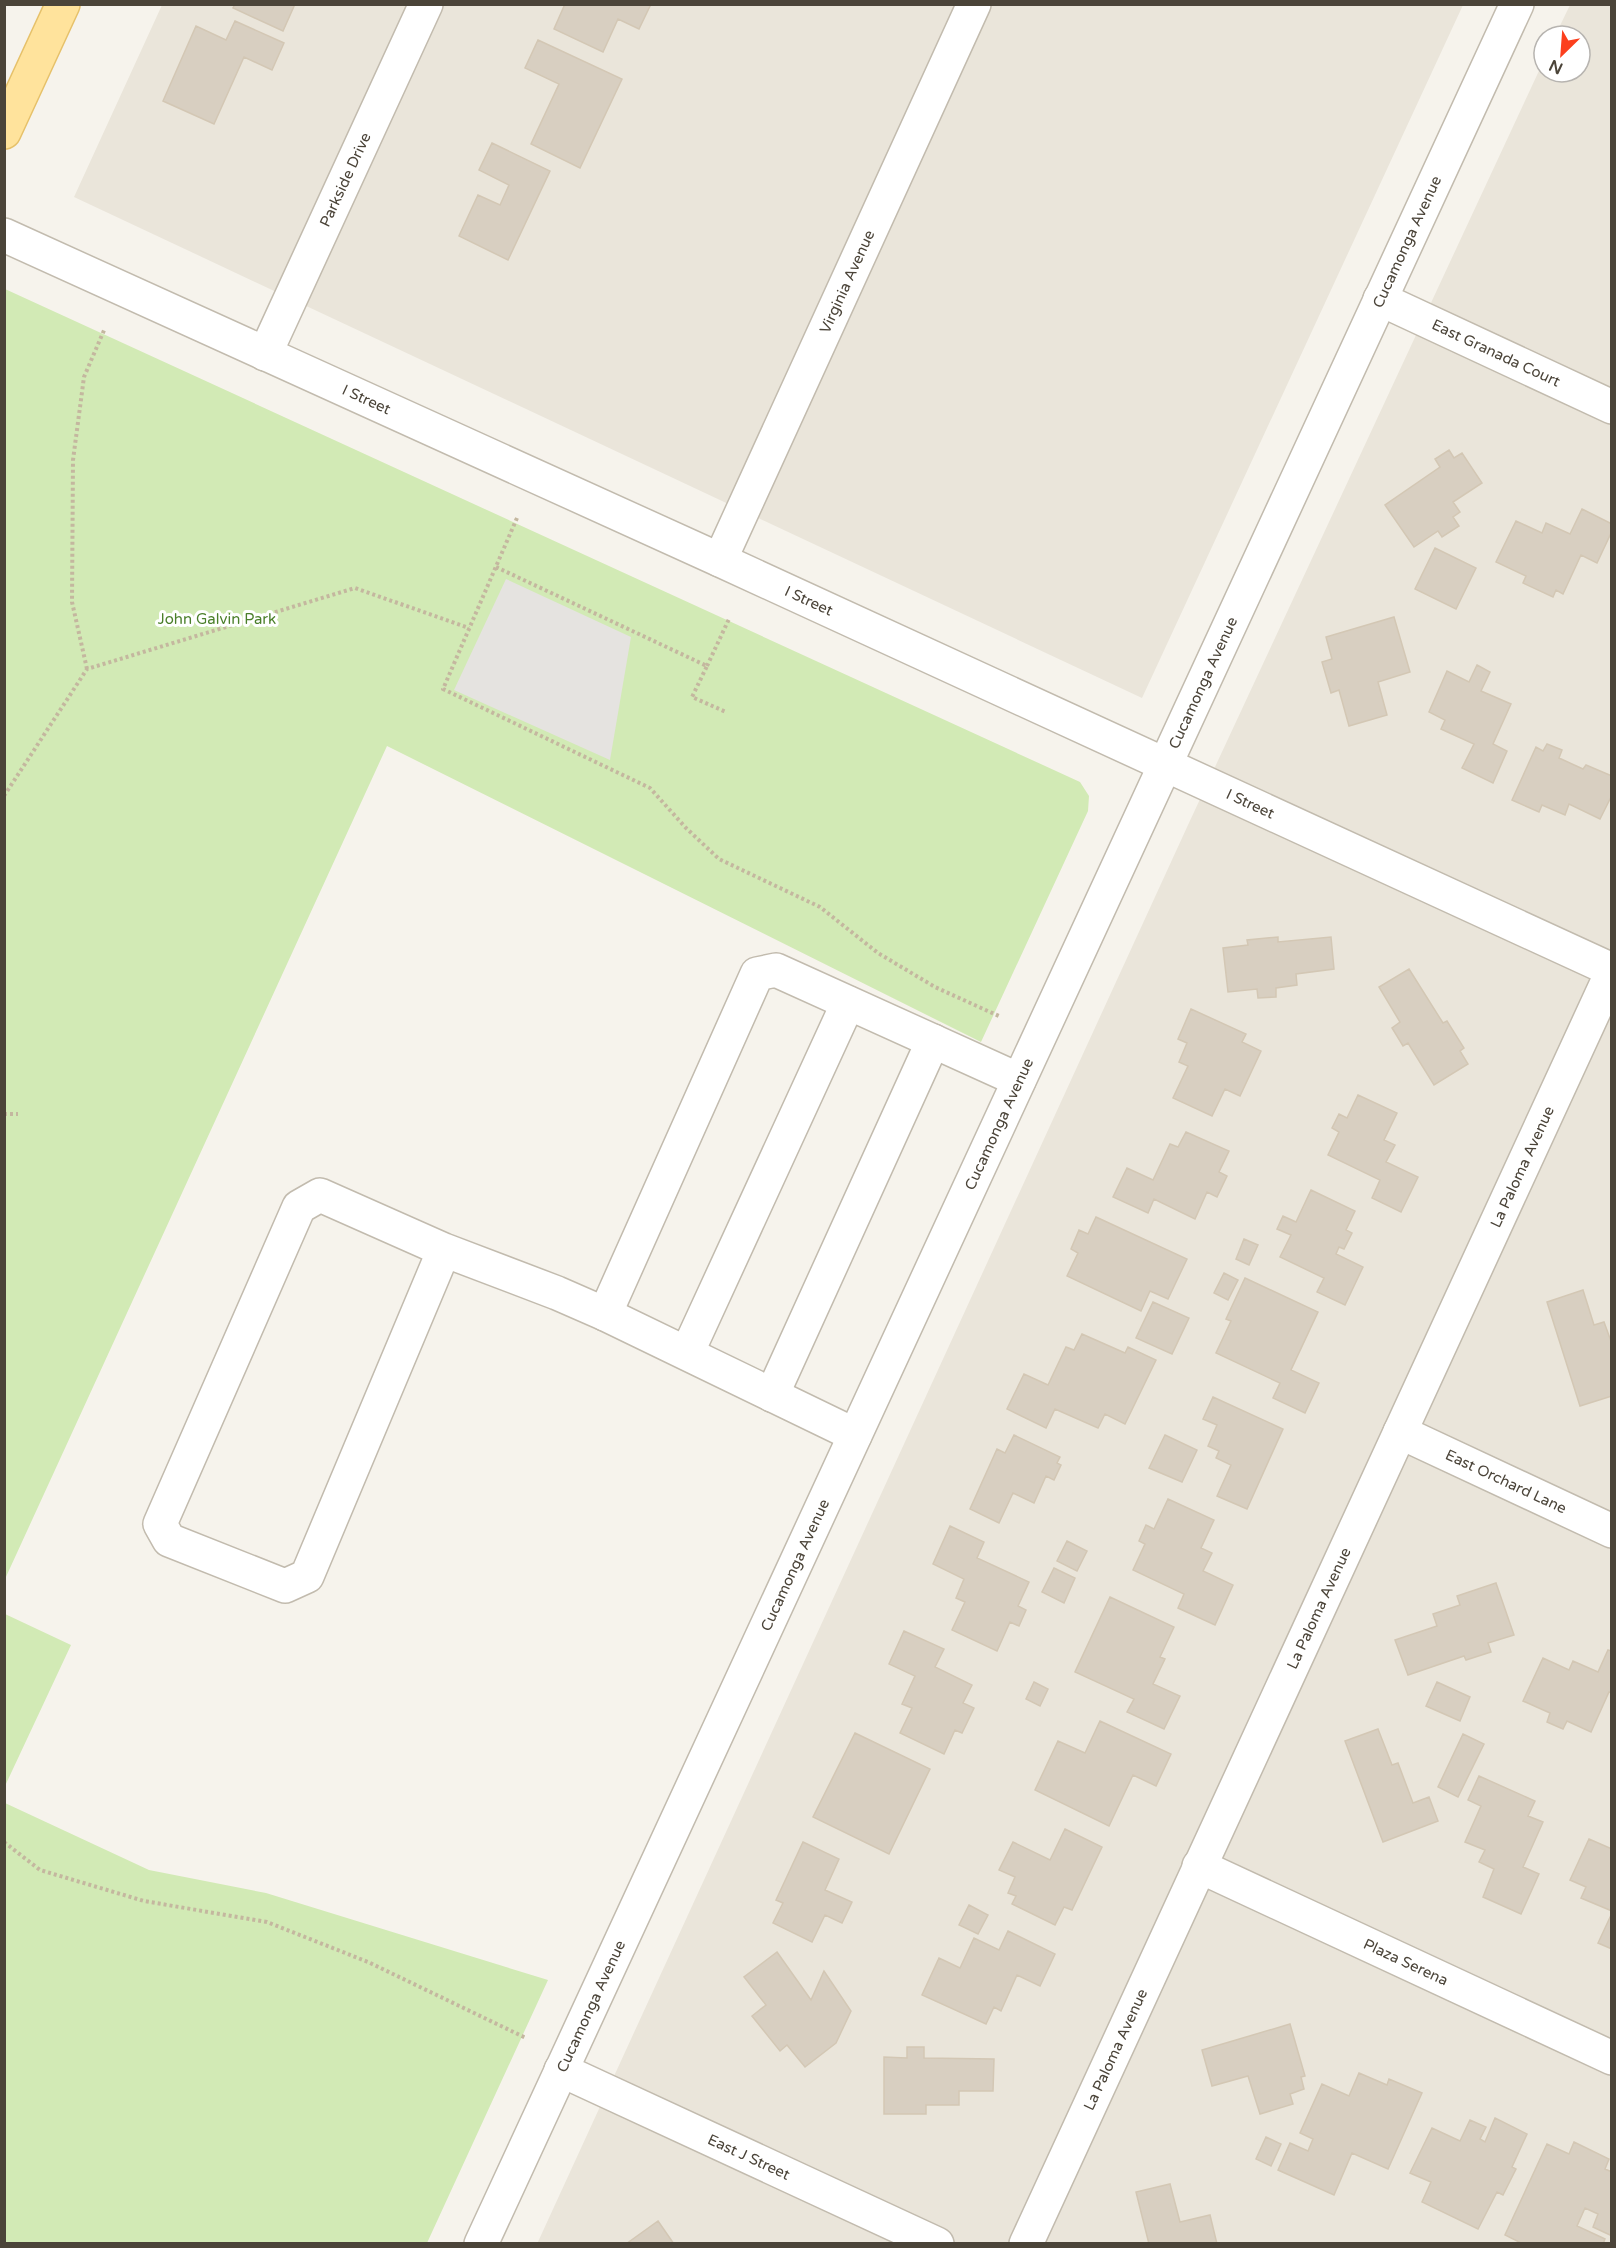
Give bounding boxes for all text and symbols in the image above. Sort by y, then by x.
north arrow [1532,24,1592,84]
text: N [1546,55,1566,78]
street label: Parkside Drive [316,130,375,230]
street label: Cucamonga Avenue [1369,173,1445,311]
street label: Virginia Avenue [816,227,879,336]
street label: East Granada Court [1429,315,1563,391]
street label: I Street [339,381,394,418]
street label: I Street [782,582,836,620]
park label: John Galvin Park [158,610,276,628]
street label: Cucamonga Avenue [1165,614,1241,752]
street label: I Street [1223,785,1278,823]
street label: Cucamonga Avenue [961,1055,1037,1193]
street label: La Paloma Avenue [1486,1103,1558,1230]
street label: East Orchard Lane [1443,1446,1569,1517]
street label: Cucamonga Avenue [757,1496,833,1634]
street label: La Paloma Avenue [1283,1545,1355,1672]
street label: Plaza Serena [1361,1935,1451,1990]
street label: Cucamonga Avenue [553,1937,629,2075]
street label: La Paloma Avenue [1080,1986,1151,2113]
street label: East J Street [705,2130,793,2184]

